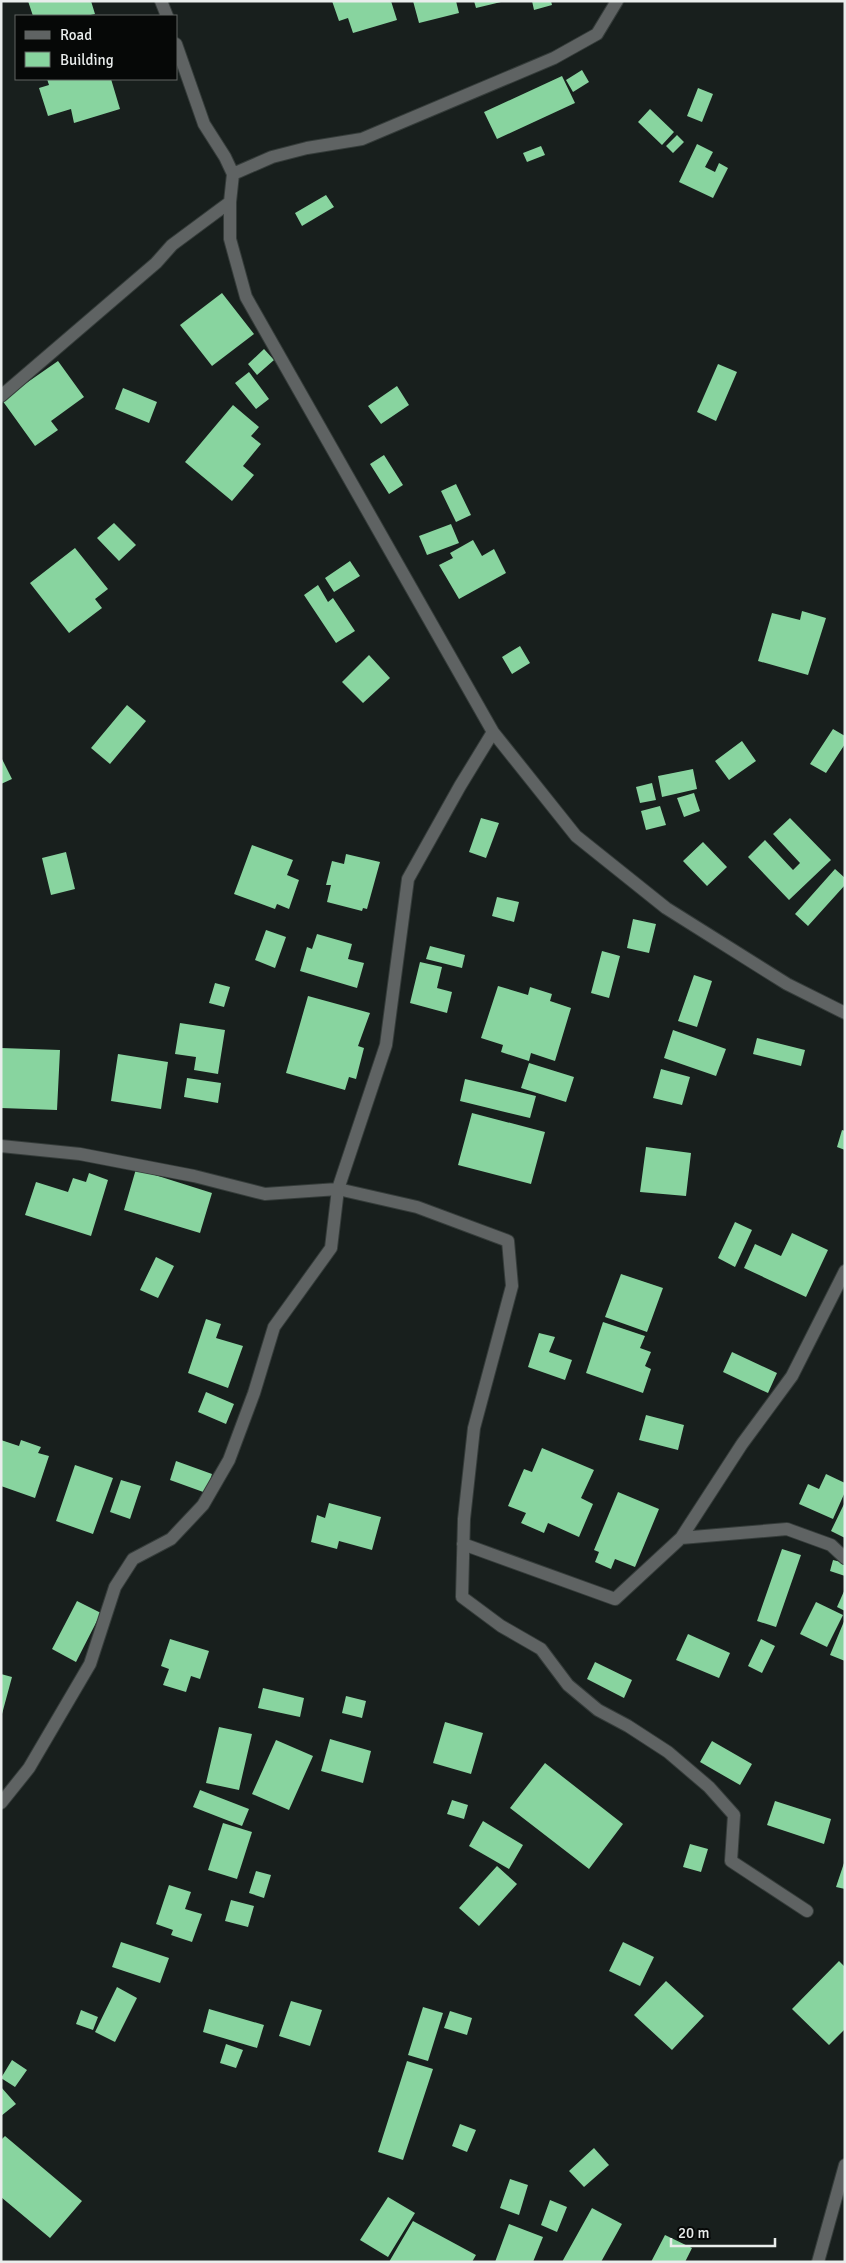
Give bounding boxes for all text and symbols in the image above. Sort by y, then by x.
legend [15,15,178,80]
text: Road [60,26,92,44]
text: Building [60,51,114,69]
scale bar [671,2216,775,2248]
text: 20 m [678,2224,709,2242]

